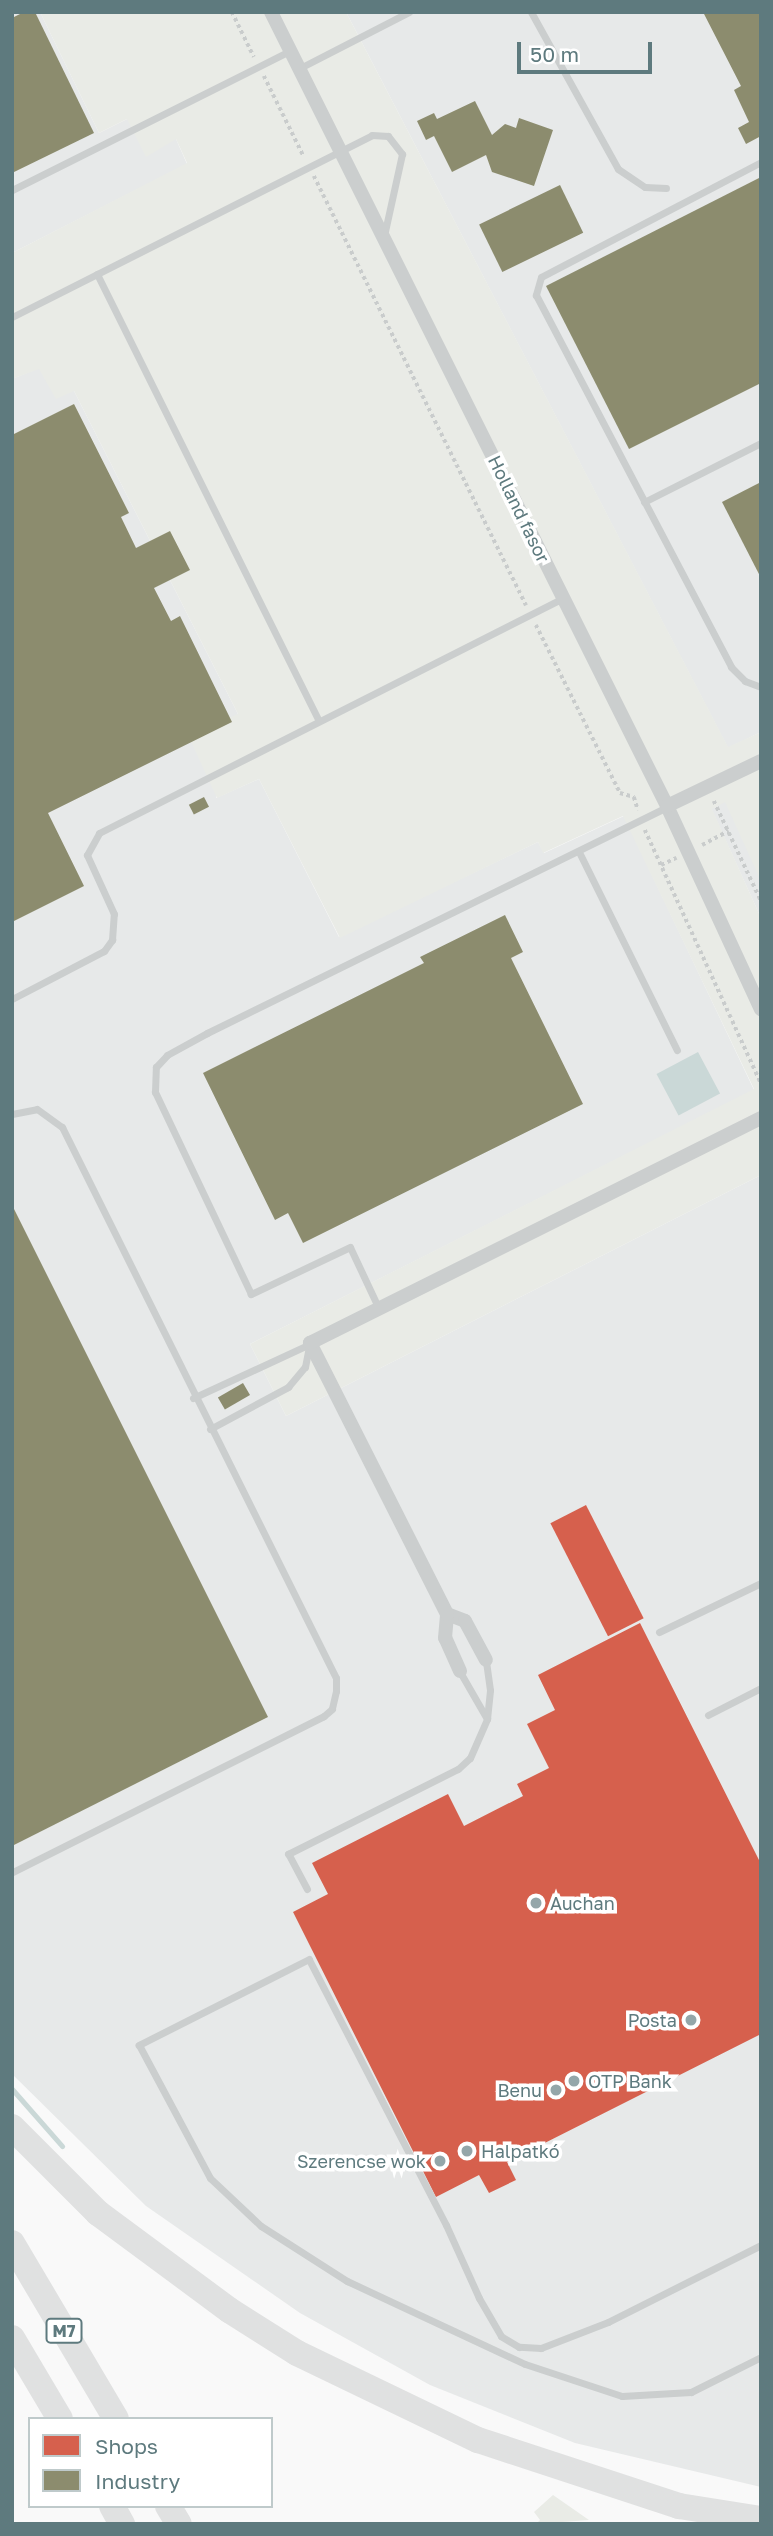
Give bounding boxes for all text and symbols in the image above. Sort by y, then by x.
scale bar [521,28,656,72]
text: 50 m [530,41,579,67]
street label: Holland fasor [484,452,554,566]
place label: Auchan [550,1892,615,1914]
marker: Auchan [528,1895,544,1911]
place label: Posta [628,2009,677,2031]
marker: Posta [683,2012,699,2028]
place label: OTP Bank [588,2070,672,2092]
marker: OTP Bank [566,2073,582,2089]
place label: Benu [498,2079,542,2101]
marker: Benu [548,2082,564,2098]
place label: Halpatkó [481,2140,559,2162]
marker: Halpatkó [459,2143,475,2159]
place label: Szerencse wok [297,2150,426,2172]
marker: Szerencse wok [432,2153,448,2169]
road number: M7 [45,2318,83,2344]
legend [28,2417,273,2508]
text: Shops [95,2433,158,2459]
text: Industry [95,2468,180,2494]

